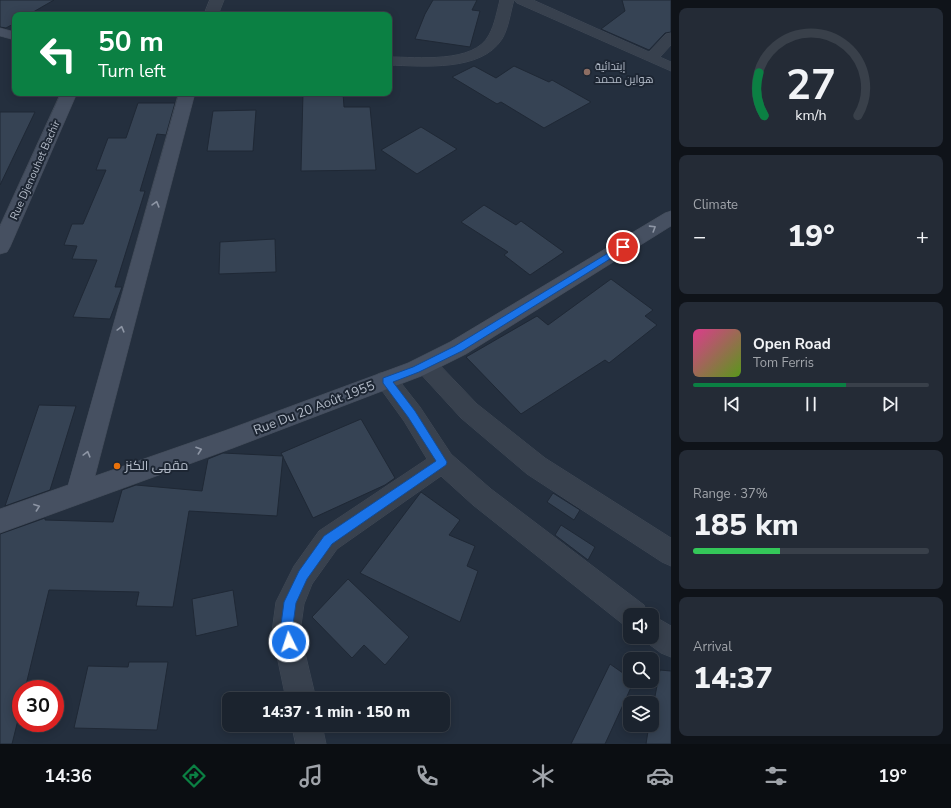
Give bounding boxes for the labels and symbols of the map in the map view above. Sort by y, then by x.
place label: إبتدائية هواين محمد [595,59,654,87]
marker: إبتدائية هواين محمد [582,67,592,77]
street label: Rue Djenouhet Bachir [6,118,64,222]
one-way arrow [152,200,160,207]
one-way arrow [649,226,656,233]
pin [606,230,640,264]
one-way arrow [116,325,125,332]
street label: Rue Du 20 Août 1955 [251,377,377,439]
one-way arrow [195,446,202,455]
one-way arrow [83,451,91,457]
place label: مقهى الكنز [124,457,188,475]
marker: مقهى الكنز [112,461,122,471]
one-way arrow [33,504,40,512]
position arrow [268,621,310,663]
speed limit sign: 30 [12,680,64,732]

